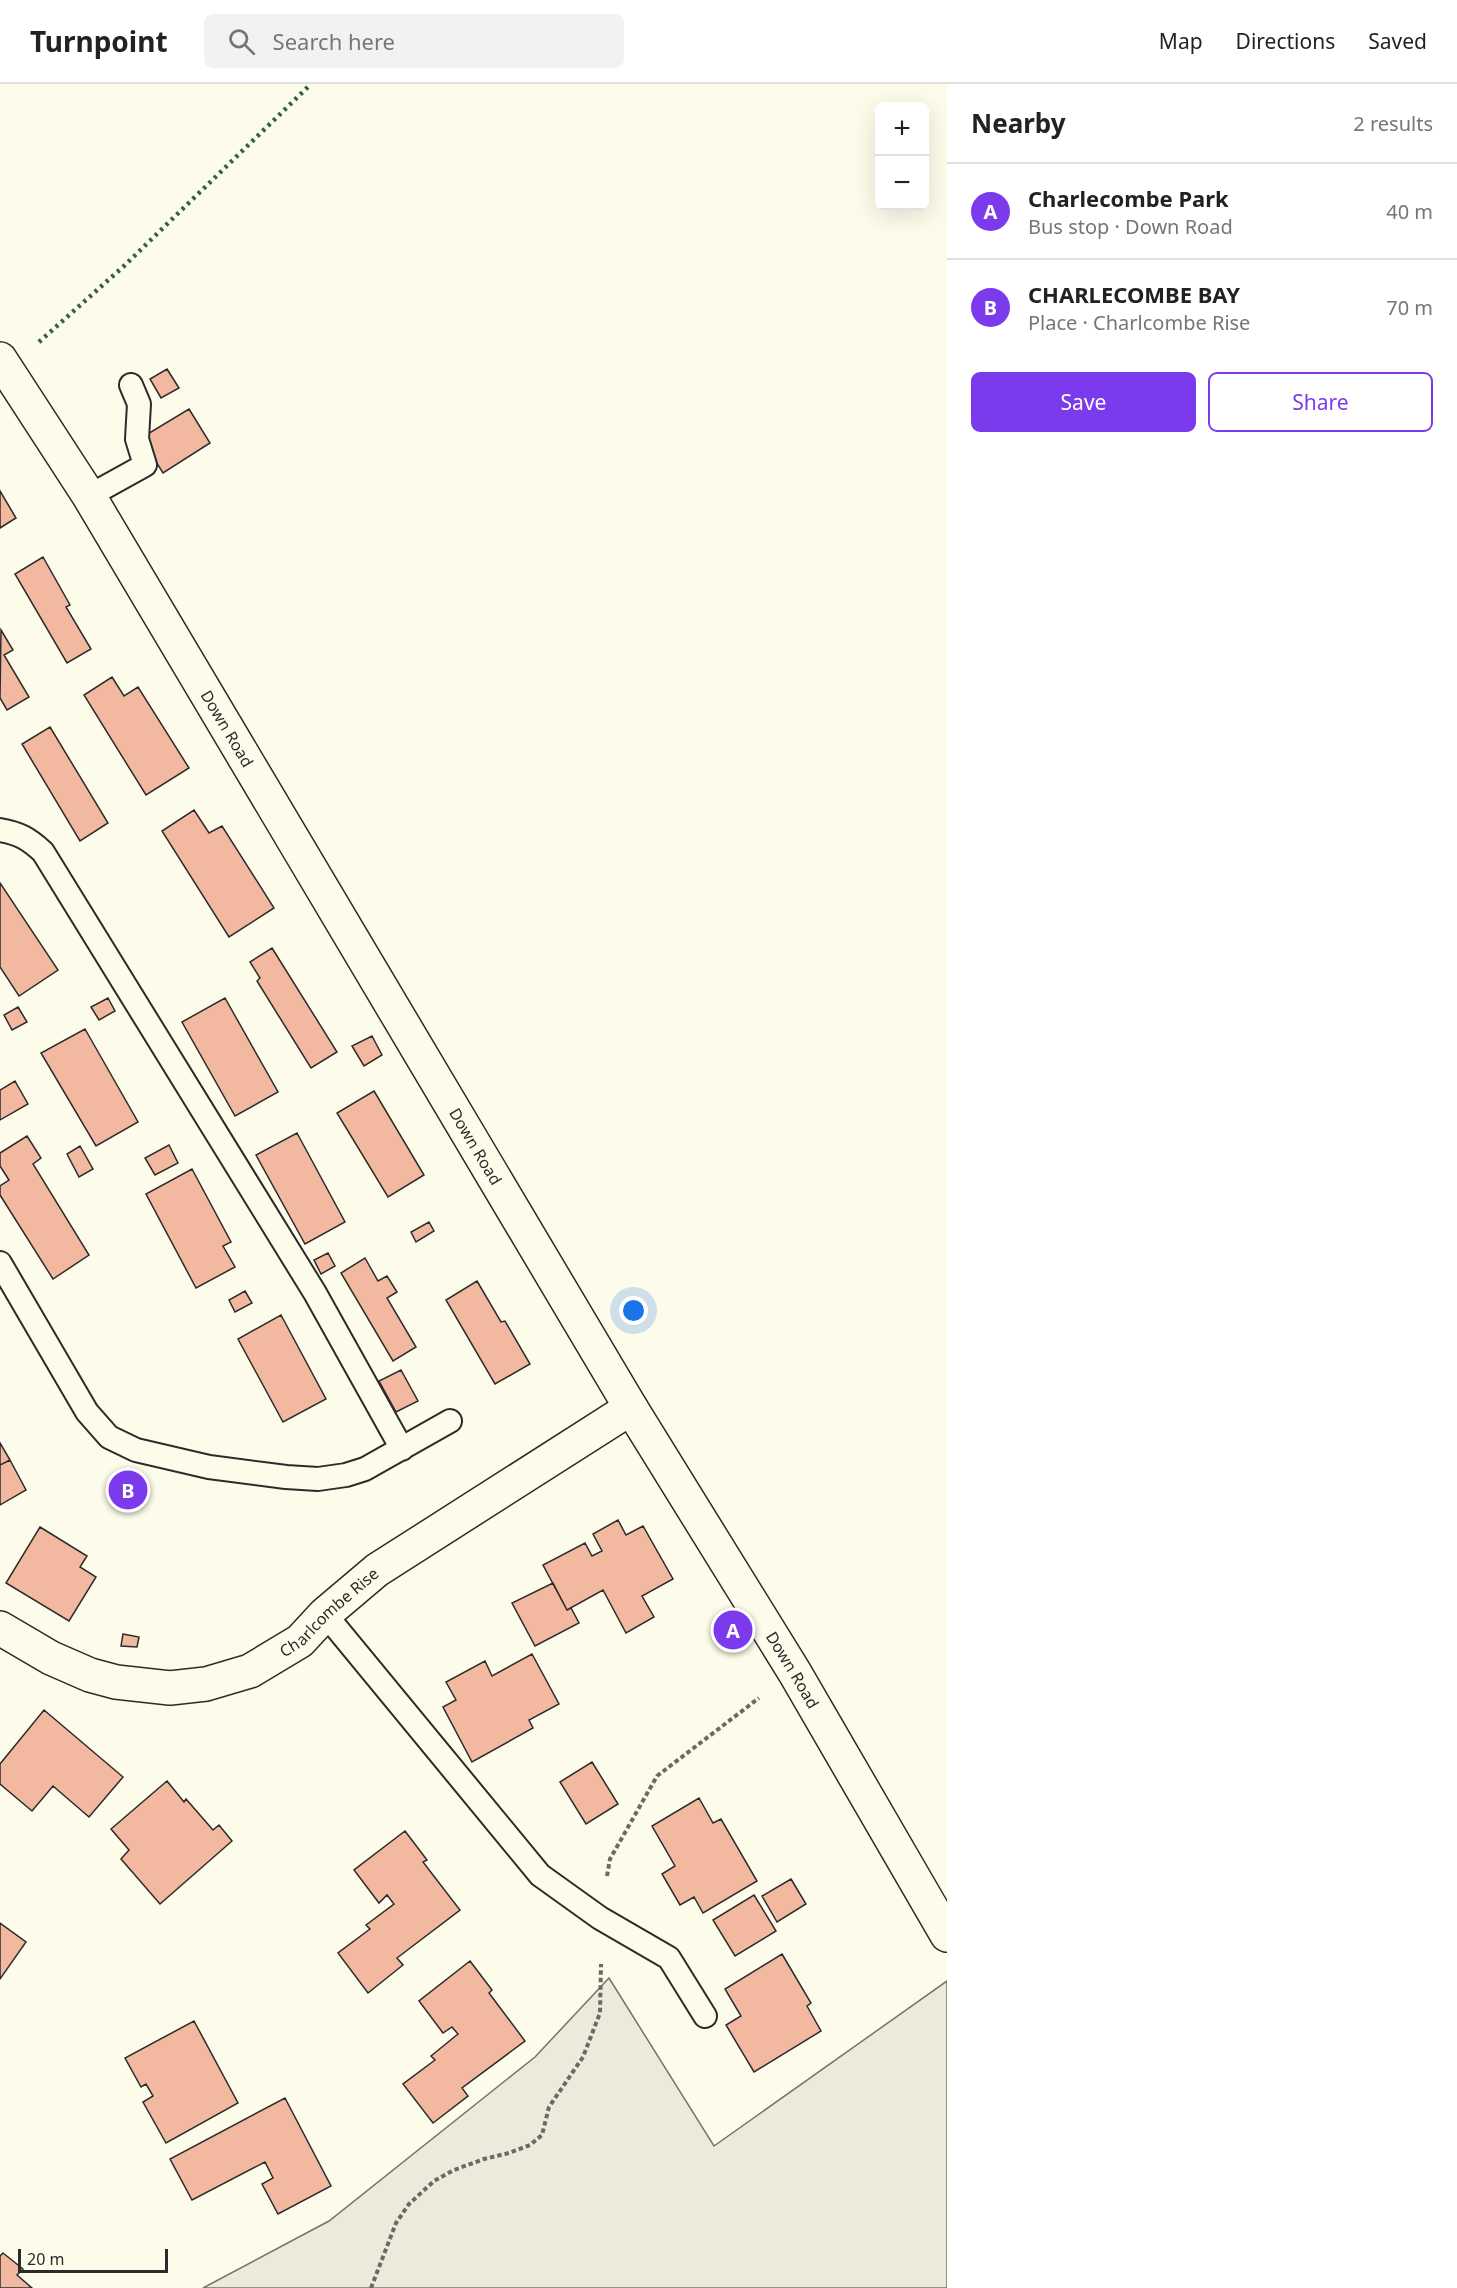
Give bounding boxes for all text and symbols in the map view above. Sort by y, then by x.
search box [204,14,624,68]
text: Turnpoint [30,22,168,60]
icon: search [225,25,258,58]
text: Search here [273,26,395,56]
text: Map [1159,27,1203,55]
text: Directions [1236,27,1335,55]
text: Saved [1368,27,1427,55]
map controls [875,102,929,210]
button: + [875,102,929,156]
text: Nearby [971,105,1066,141]
text: 2 results [1353,110,1433,137]
button: − [875,156,929,210]
text: Charlecombe Park [1028,183,1229,213]
text: A [984,198,997,225]
text: 40 m [1386,198,1433,225]
text: Bus stop · Down Road [1028,213,1233,240]
text: CHARLECOMBE BAY [1028,279,1240,309]
text: B [984,294,997,321]
text: 70 m [1386,294,1433,321]
text: Place · Charlcombe Rise [1028,309,1250,336]
button: Save [971,372,1196,432]
button: Share [1208,372,1433,432]
street label: Down Road [196,686,259,771]
street label: Down Road [444,1104,507,1189]
your location [619,1296,648,1325]
pin: B [108,1468,148,1512]
street label: Charlcombe Rise [275,1562,383,1662]
pin: A [714,1608,752,1652]
street label: Down Road [761,1627,824,1712]
scale bar [18,2246,168,2274]
text: 20 m [27,2248,64,2270]

